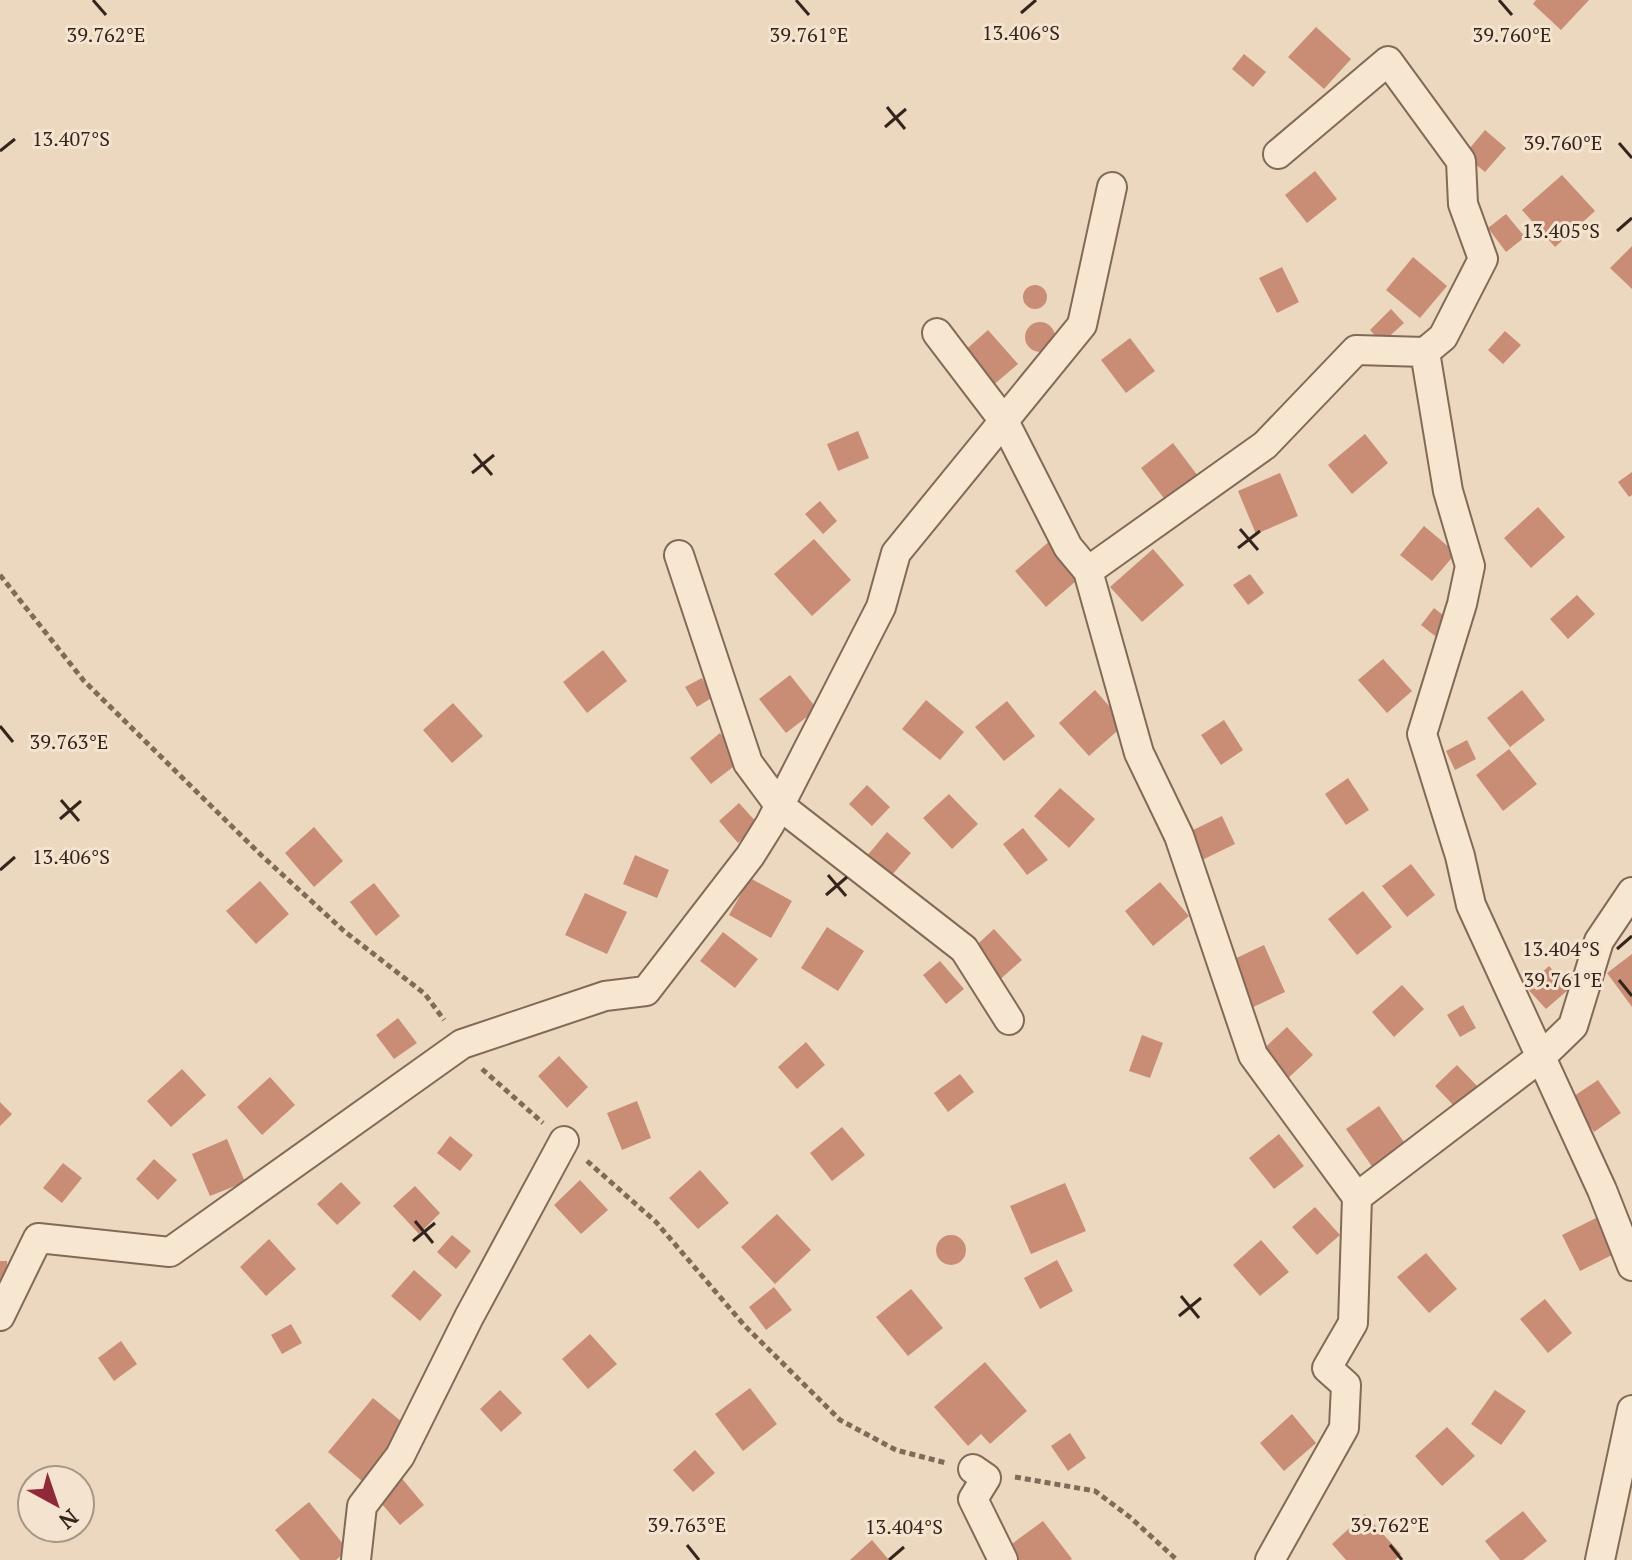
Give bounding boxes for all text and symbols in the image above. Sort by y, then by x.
text: 13.406°S [982,19,1060,46]
text: 39.762°E [67,21,146,48]
text: 39.761°E [770,21,849,48]
text: 39.760°E [1473,21,1552,48]
text: 13.407°S [32,125,110,152]
text: 39.760°E [1524,129,1603,156]
text: 13.405°S [1522,217,1600,244]
text: 39.763°E [30,728,109,755]
text: 13.406°S [32,843,110,870]
text: 13.404°S [1522,935,1600,962]
text: 39.761°E [1524,966,1603,993]
north arrow [16,1464,96,1544]
text: N [53,1503,85,1536]
text: 39.763°E [648,1511,727,1538]
text: 39.762°E [1351,1511,1430,1538]
text: 13.404°S [865,1513,943,1540]

